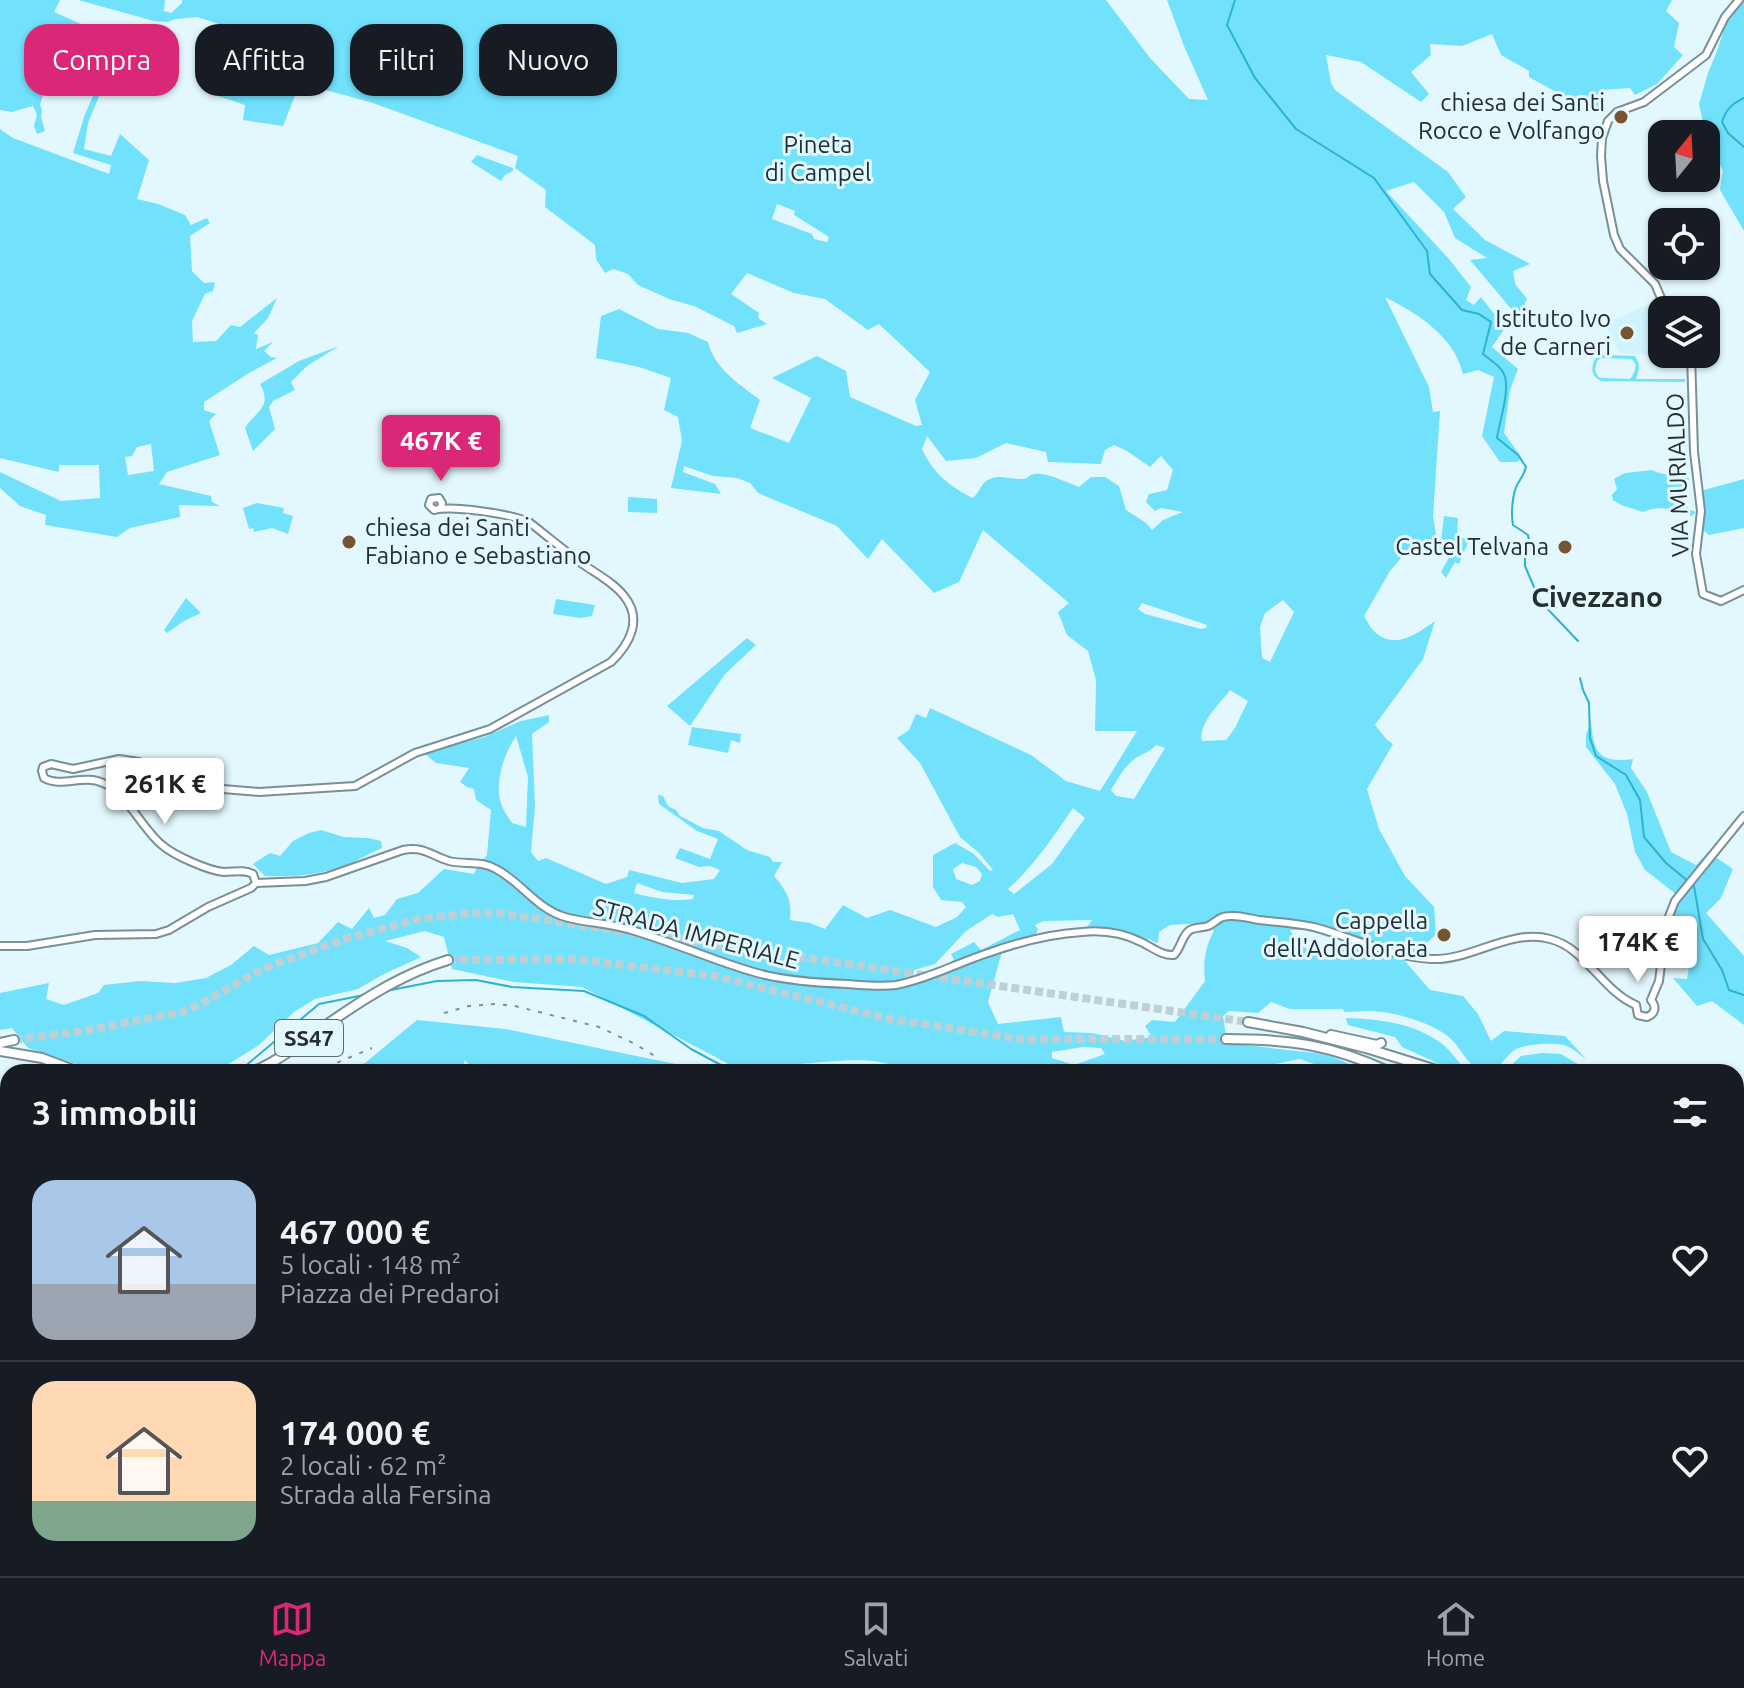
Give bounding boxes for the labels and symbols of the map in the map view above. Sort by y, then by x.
place label: chiesa dei Santi Rocco e Volfango [1418,89,1605,144]
marker: chiesa dei Santi Rocco e Volfango [1612,108,1630,126]
north arrow [1648,120,1720,192]
park label: Pineta di Campel [765,131,871,186]
place label: Istituto Ivo de Carneri [1495,305,1611,360]
marker: Istituto Ivo de Carneri [1618,324,1636,342]
street label: VIA MURIALDO [1661,392,1694,558]
pin: 467K € [376,415,506,483]
place label: chiesa dei Santi Fabiano e Sebastiano [365,514,591,569]
marker: chiesa dei Santi Fabiano e Sebastiano [340,533,358,551]
place label: Castel Telvana [1395,533,1549,560]
marker: Castel Telvana [1556,538,1574,556]
district label: Civezzano [1531,581,1663,612]
pin: 261K € [100,758,230,826]
street label: STRADA IMPERIALE [590,893,802,974]
place label: Cappella dell'Addolorata [1263,907,1428,962]
pin: 174K € [1573,916,1703,984]
marker: Cappella dell'Addolorata [1435,926,1453,944]
road number: SS47 [275,1020,343,1056]

